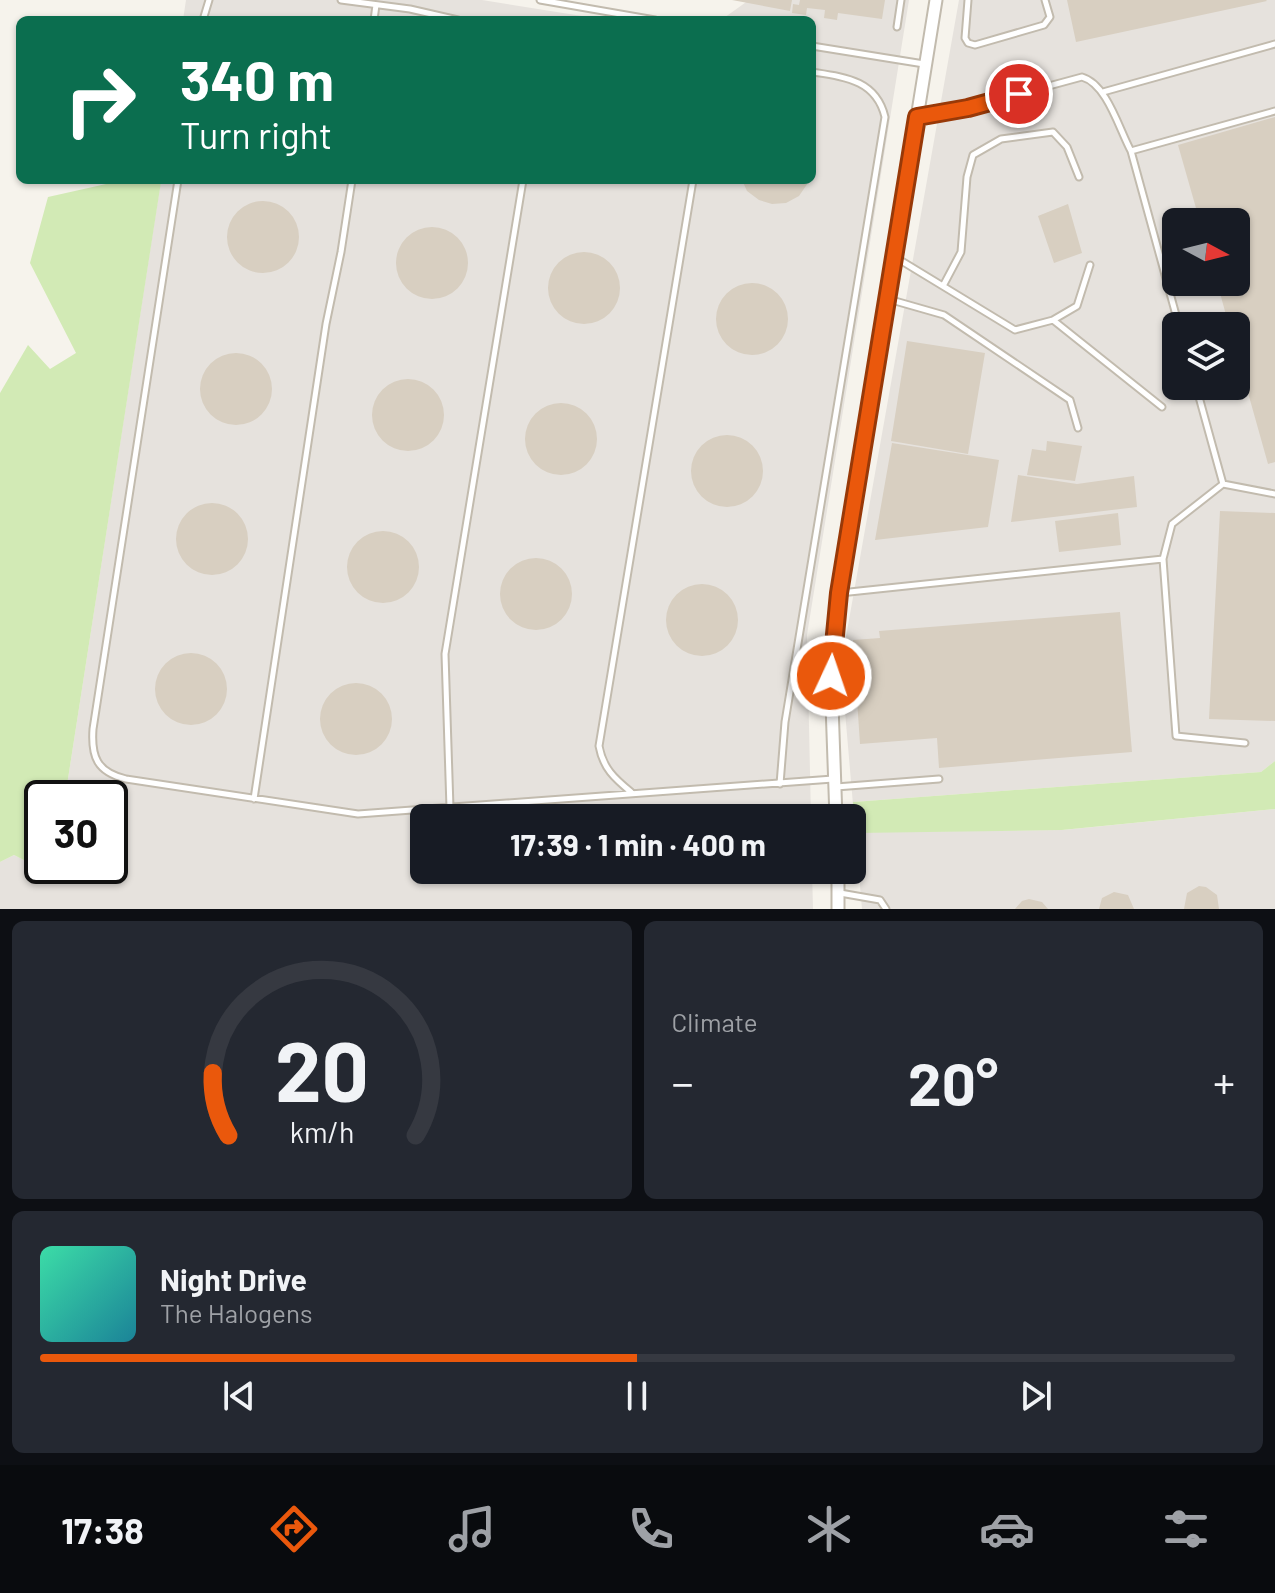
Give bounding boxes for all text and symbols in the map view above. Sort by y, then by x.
text: 340 m [180,45,334,112]
icon: right [48,48,152,152]
pin [985,60,1053,128]
icon: arrive [997,72,1041,116]
text: Turn right [180,113,332,156]
north arrow [1162,208,1250,296]
map controls [1162,208,1250,400]
button: layers [1162,312,1250,400]
position arrow [789,634,873,718]
speed limit sign: 30 [24,780,128,884]
text: 17:39 · 1 min · 400 m [510,826,766,862]
text: Climate [672,1006,758,1037]
text: 20 [275,1019,369,1119]
text: 20° [908,1046,998,1118]
text: − [672,1055,694,1108]
text: + [1213,1055,1235,1108]
text: km/h [289,1114,354,1149]
text: Night Drive [160,1261,307,1297]
text: The Halogens [160,1297,312,1328]
icon: previous [217,1374,261,1418]
icon: pause [615,1374,659,1418]
icon: next [1014,1374,1058,1418]
icon: directions [266,1501,322,1557]
icon: music [444,1501,500,1557]
icon: phone [623,1501,679,1557]
icon: climate [801,1501,857,1557]
icon: car [979,1501,1035,1557]
icon: filters [1158,1501,1214,1557]
text: 17:38 [61,1508,144,1551]

